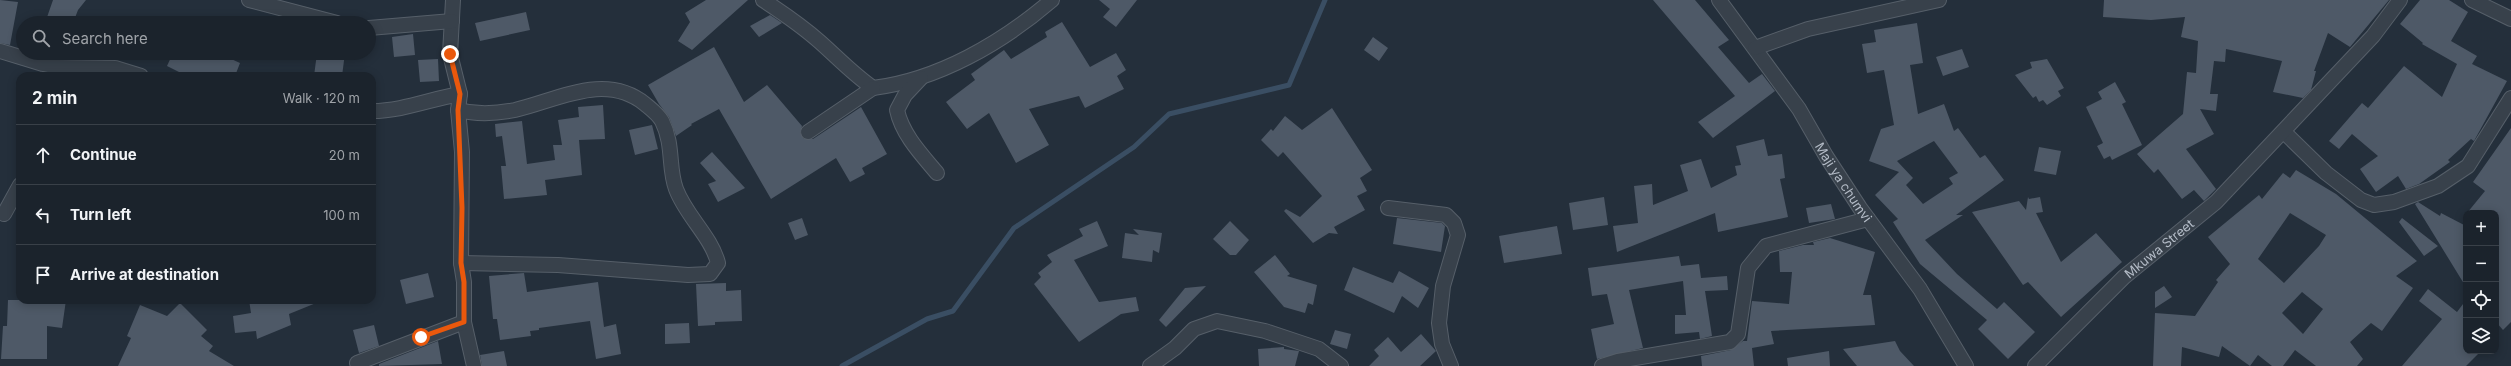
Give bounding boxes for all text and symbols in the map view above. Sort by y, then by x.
search box [16,16,376,60]
icon: search [30,27,52,49]
text: Search here [62,29,148,48]
route end [441,45,459,63]
text: 2 min [32,88,77,108]
text: Walk · 120 m [283,90,360,106]
street label: Maji ya chumvi [1812,140,1876,225]
icon: ahead [32,144,54,166]
text: Continue [70,145,137,164]
text: 20 m [329,147,360,163]
icon: left [32,204,54,226]
text: Turn left [70,205,131,224]
text: 100 m [323,207,360,223]
map controls [2463,210,2499,354]
button: + [2463,210,2499,246]
street label: Mkuwa Street [2121,215,2197,282]
button: − [2463,246,2499,282]
icon: arrive [32,264,54,286]
text: Arrive at destination [70,265,219,284]
button: locate [2463,282,2499,318]
button: layers [2463,318,2499,354]
route start [412,328,430,346]

